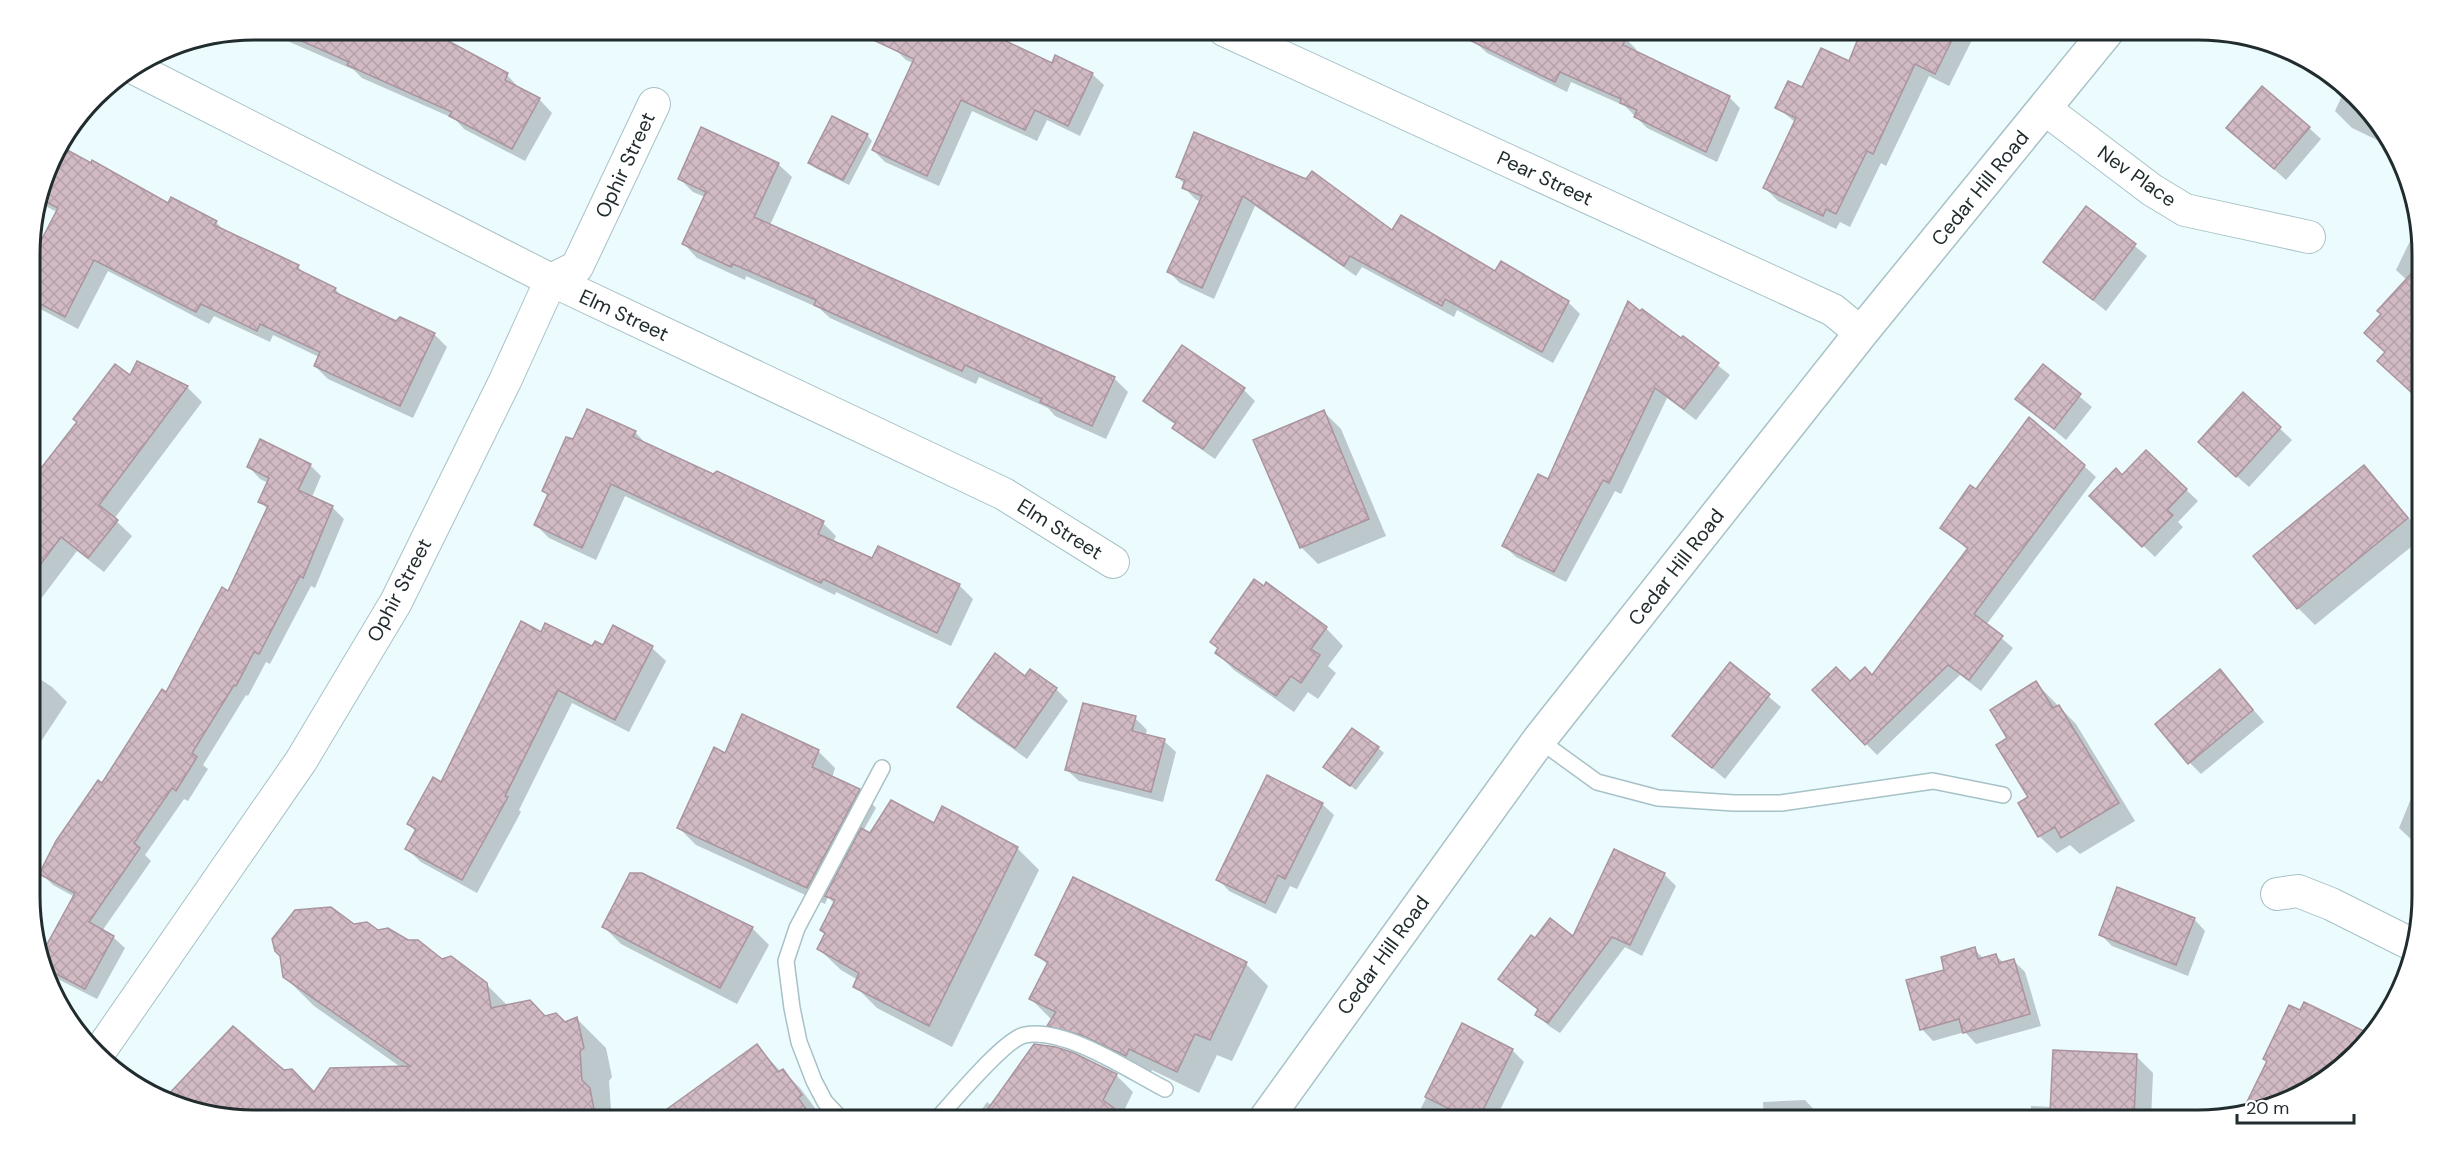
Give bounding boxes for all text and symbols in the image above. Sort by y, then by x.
street label: Ophir Street [589,108,661,222]
street label: Cedar Hill Road [1926,125,2034,251]
street label: Nev Place [2093,139,2181,213]
street label: Pear Street [1493,145,1597,212]
street label: Elm Street [575,283,673,347]
street label: Elm Street [1013,493,1108,565]
street label: Cedar Hill Road [1622,503,1730,631]
street label: Ophir Street [361,534,437,646]
street label: Cedar Hill Road [1331,890,1435,1020]
scale bar [2237,1087,2354,1125]
text: 20 m [2246,1096,2289,1120]

